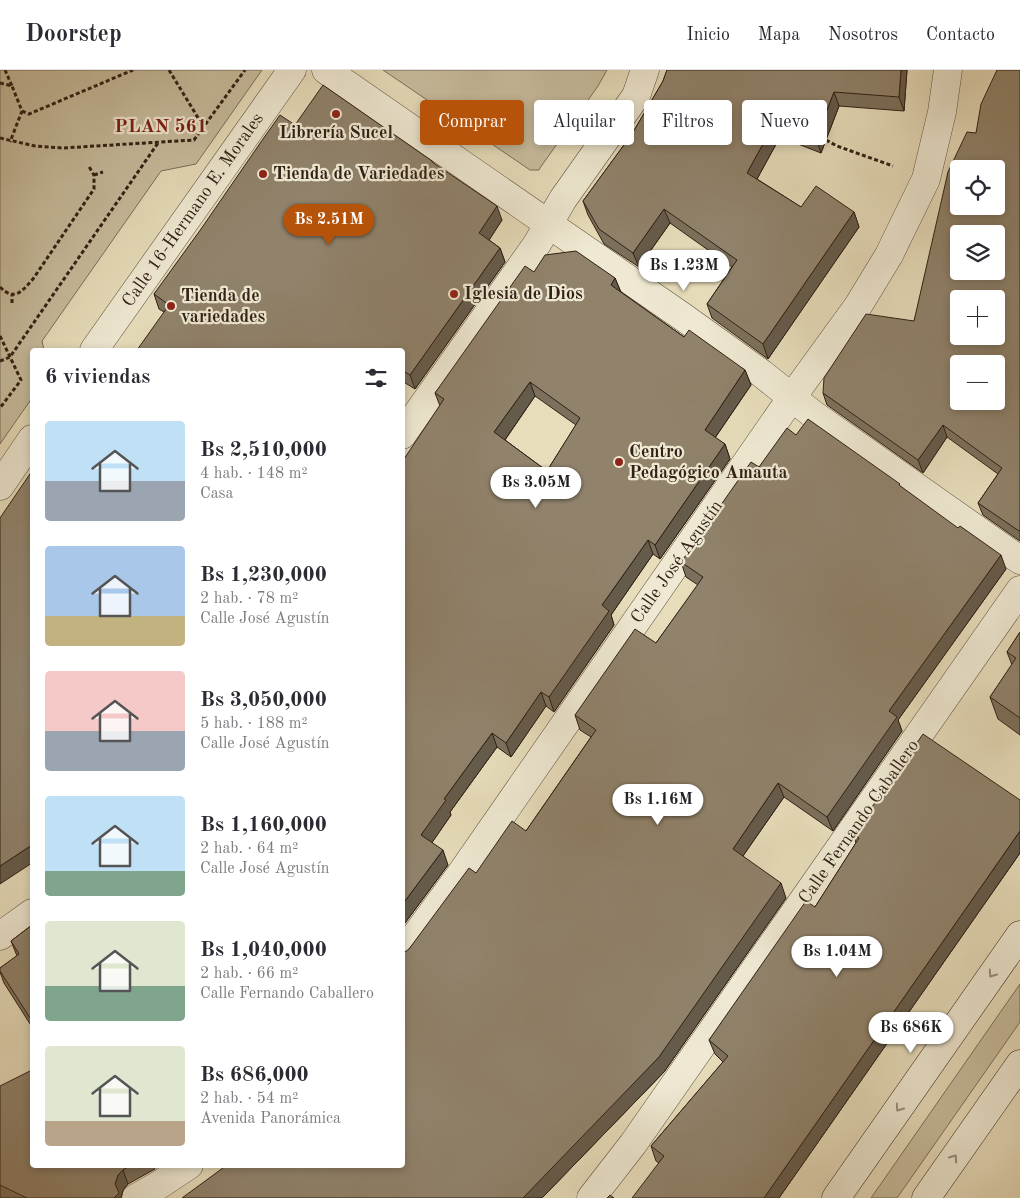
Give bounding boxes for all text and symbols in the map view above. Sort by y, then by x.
text: Doorstep [25,23,122,47]
text: Inicio [687,26,730,44]
text: Mapa [758,26,800,44]
text: Nosotros [828,26,898,44]
text: Contacto [926,26,995,44]
chip: Comprar [420,100,524,145]
chip: Alquilar [534,100,634,145]
chip: Filtros [644,100,732,145]
chip: Nuevo [742,100,827,145]
marker: Librería Sucel [330,108,342,120]
street label: Calle 16-Hermano E. Morales [119,110,267,310]
district label: PLAN 561 [114,118,208,137]
place label: Librería Sucel [279,124,393,142]
map controls [950,160,1005,410]
button: locate [950,160,1005,215]
place label: Tienda de Variedades [273,165,445,183]
marker: Tienda de Variedades [257,168,269,180]
pin: Bs 2.51M [277,204,381,246]
text: Bs 2.51M [294,212,364,228]
button: layers [950,225,1005,280]
pin: Bs 1.23M [632,250,736,292]
text: Bs 1.23M [649,258,719,274]
place label: Iglesia de Dios [464,285,583,303]
place label: Tienda de variedades [181,287,266,326]
marker: Iglesia de Dios [448,288,460,300]
button: + [950,290,1005,345]
marker: Tienda de variedades [165,300,177,312]
button: − [950,355,1005,410]
icon: filters [362,364,390,392]
text: 6 viviendas [45,367,150,388]
text: Bs 2,510,000 [200,440,327,461]
icon: home [85,441,145,501]
place label: Centro Pedagógico Amauta [629,443,788,482]
marker: Centro Pedagógico Amauta [613,456,625,468]
text: 4 hab. · 148 m² [200,466,308,482]
pin: Bs 3.05M [484,466,588,509]
text: Bs 3.05M [501,475,571,491]
text: Casa [200,486,233,502]
street label: Calle José Agustín [628,497,726,627]
text: Bs 1,230,000 [200,565,327,586]
icon: home [85,566,145,626]
text: 2 hab. · 78 m² [200,591,298,607]
text: Calle José Agustín [200,611,329,627]
text: Bs 3,050,000 [200,690,327,711]
icon: home [85,691,145,751]
text: 5 hab. · 188 m² [200,716,308,732]
text: Calle José Agustín [200,736,329,752]
street label: Calle Fernando Caballero [796,737,923,907]
pin: Bs 1.16M [606,784,710,826]
text: Bs 1.16M [623,792,693,808]
text: Bs 1,160,000 [200,815,327,836]
icon: home [85,816,145,876]
text: 2 hab. · 64 m² [200,841,298,857]
text: Calle José Agustín [200,861,329,877]
pin: Bs 1.04M [785,936,889,978]
text: Bs 1,040,000 [200,940,327,961]
icon: home [85,941,145,1001]
text: Bs 1.04M [802,944,872,960]
text: 2 hab. · 66 m² [200,966,298,982]
one-way arrow [989,969,998,978]
text: Calle Fernando Caballero [200,986,374,1002]
pin: Bs 686K [865,1012,957,1054]
text: Bs 686K [880,1020,942,1036]
text: Bs 686,000 [200,1065,309,1086]
icon: home [85,1066,145,1126]
text: 2 hab. · 54 m² [200,1091,298,1107]
one-way arrow [896,1102,905,1112]
text: Avenida Panorámica [200,1111,341,1127]
one-way arrow [948,1154,957,1164]

